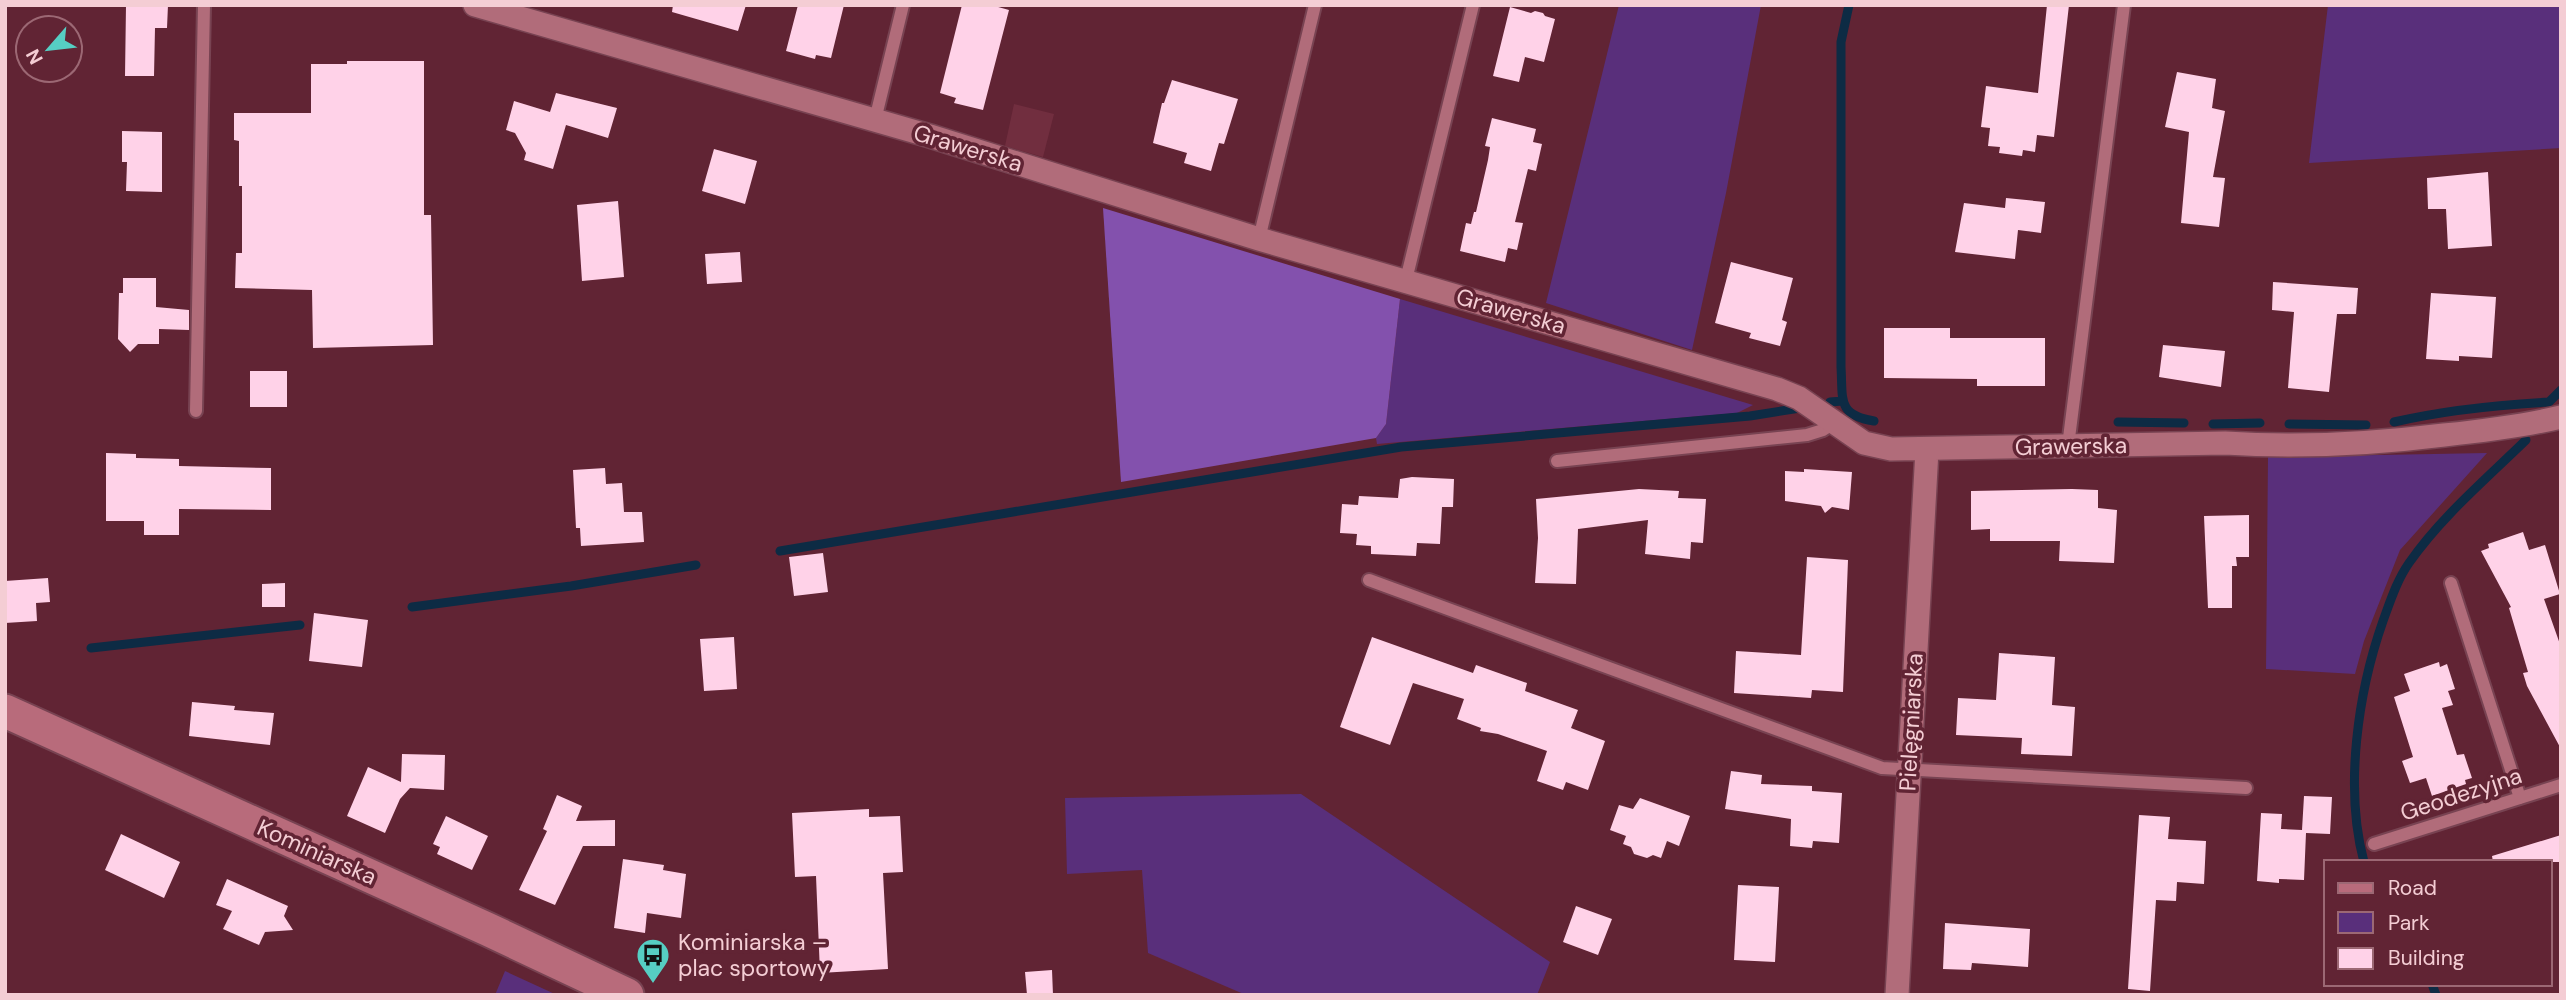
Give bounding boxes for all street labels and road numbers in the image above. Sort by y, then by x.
street label: Grawerska [910,117,1026,179]
street label: Grawerska [1453,281,1569,341]
street label: Grawerska [2015,430,2127,462]
street label: Pielęgniarska [1892,652,1930,792]
street label: Geodezyjna [2396,760,2526,828]
street label: Kominiarska [253,812,381,892]

